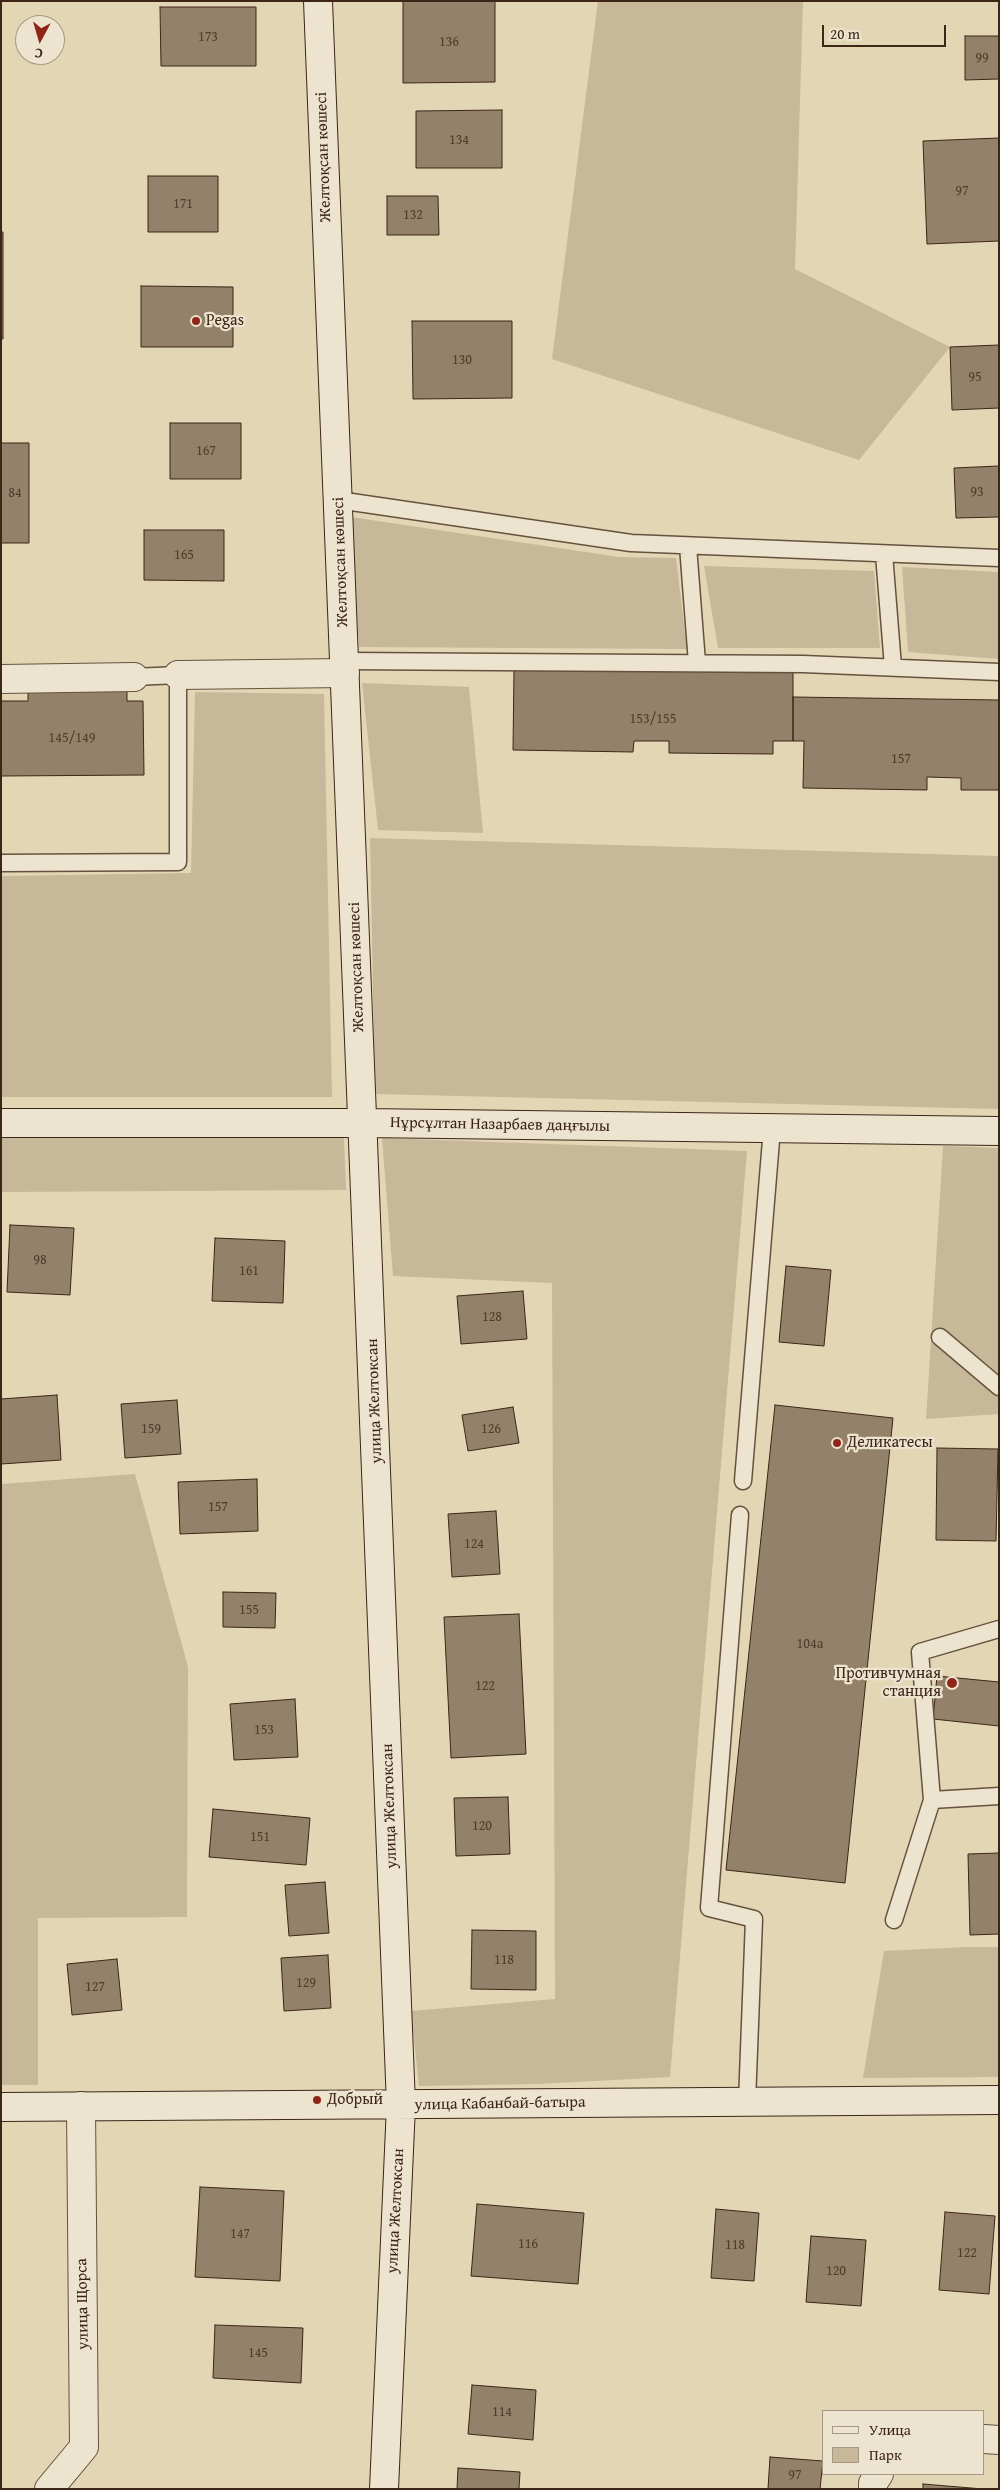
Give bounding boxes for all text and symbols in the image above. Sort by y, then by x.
north arrow [15,15,65,65]
scale bar [825,15,949,47]
text: 20 m [830,23,860,44]
house number: 173 [198,29,218,45]
house number: 136 [439,34,459,50]
text: С [34,44,44,64]
house number: 99 [975,50,989,66]
street label: Желтоқсан көшесі [312,92,336,222]
house number: 134 [449,132,469,148]
house number: 97 [955,183,969,199]
house number: 171 [173,196,193,212]
house number: 132 [403,207,423,223]
place label: Pegas [206,311,244,331]
marker: Pegas [190,315,202,327]
house number: 130 [452,352,472,368]
house number: 95 [968,369,982,385]
house number: 167 [196,443,216,459]
house number: 93 [970,484,984,500]
house number: 84 [8,485,22,501]
street label: Желтоқсан көшесі [329,497,353,627]
house number: 165 [174,547,194,563]
house number: 153/155 [629,711,677,727]
house number: 145/149 [48,730,96,746]
house number: 157 [891,751,911,767]
street label: Желтоқсан көшесі [345,902,369,1032]
street label: Нұрсұлтан Назарбаев даңғылы [390,1113,610,1137]
house number: 98 [33,1252,47,1268]
house number: 161 [239,1263,259,1279]
house number: 128 [482,1309,502,1325]
street label: улица Желтоксан [363,1338,387,1464]
house number: 159 [141,1421,161,1437]
house number: 126 [481,1421,501,1437]
place label: Деликатесы [847,1433,933,1453]
marker: Деликатесы [831,1437,843,1449]
house number: 157 [208,1499,228,1515]
house number: 124 [464,1536,484,1552]
house number: 155 [239,1602,259,1618]
house number: 104а [797,1636,823,1652]
place label: Противчумная станция [836,1664,941,1702]
marker: Противчумная станция [945,1676,959,1690]
house number: 122 [475,1678,495,1694]
house number: 153 [254,1722,274,1738]
street label: улица Желтоксан [378,1743,402,1869]
house number: 120 [472,1818,492,1834]
house number: 151 [250,1829,270,1845]
house number: 118 [494,1952,514,1968]
house number: 129 [296,1975,316,1991]
house number: 127 [85,1979,105,1995]
place label: Добрый [327,2090,383,2110]
street label: улица Кабанбай-батыра [414,2093,586,2115]
marker: Добрый [311,2094,323,2106]
street label: улица Желтоксан [383,2148,409,2274]
house number: 147 [230,2226,250,2242]
house number: 116 [518,2236,538,2252]
house number: 118 [725,2237,745,2253]
house number: 122 [957,2245,977,2261]
street label: улица Щорса [73,2258,93,2350]
house number: 120 [826,2263,846,2279]
house number: 145 [248,2345,268,2361]
house number: 114 [492,2404,512,2420]
legend [822,2410,985,2475]
text: Улица [869,2419,911,2440]
text: Парк [869,2444,902,2465]
house number: 97 [788,2467,802,2483]

